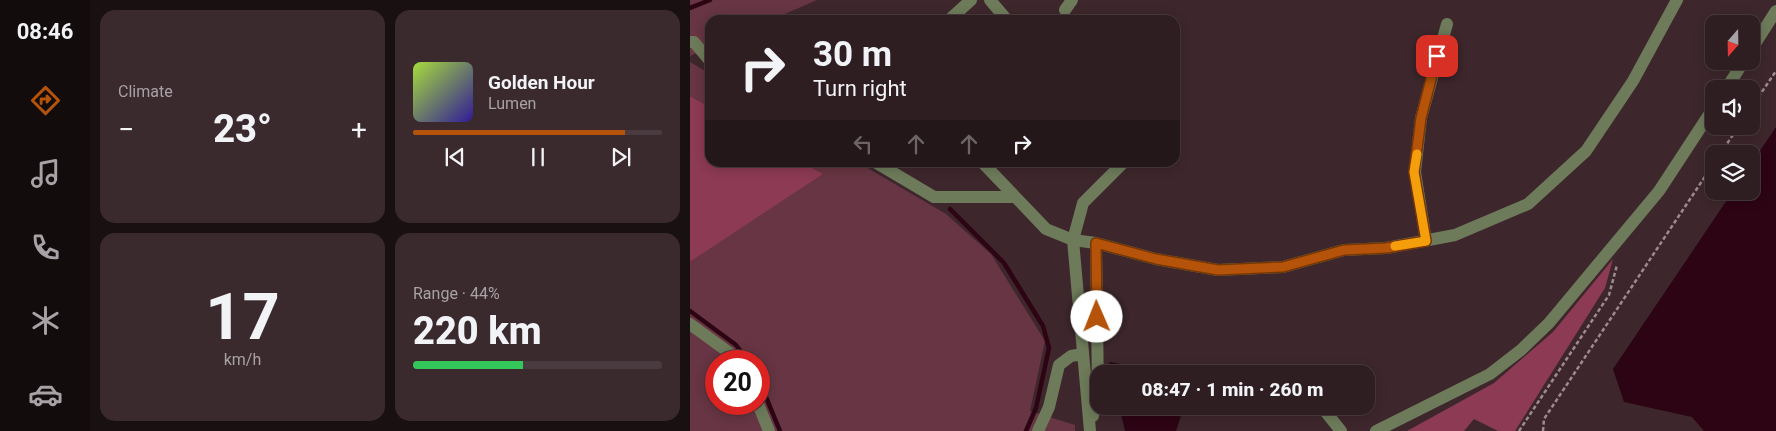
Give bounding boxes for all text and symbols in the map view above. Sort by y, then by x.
north arrow [1705,15,1760,70]
map controls [1705,15,1760,200]
text: 08:46 [17,19,73,44]
text: 30 m [813,34,892,75]
icon: right [730,35,795,100]
pin [1416,35,1458,77]
icon: arrive [1423,42,1451,70]
text: Golden Hour [488,71,595,94]
text: Turn right [813,76,907,101]
button: sound [1705,80,1760,135]
text: Climate [118,82,173,101]
icon: directions [28,83,63,118]
text: Lumen [488,94,536,113]
text: 23° [213,107,272,151]
text: − [118,113,134,146]
text: + [351,113,367,146]
icon: left [849,130,877,158]
icon: ahead [902,130,930,158]
icon: ahead [955,130,983,158]
icon: right [1008,130,1036,158]
icon: previous [441,143,469,171]
icon: pause [524,143,552,171]
icon: next [607,143,635,171]
button: layers [1705,145,1760,200]
icon: music [28,156,63,191]
icon: phone [28,230,63,265]
text: 17 [205,279,280,355]
text: Range · 44% [413,284,500,303]
position arrow [1070,290,1122,342]
icon: climate [28,303,63,338]
text: 220 km [413,309,542,353]
text: km/h [224,350,261,369]
speed limit sign: 20 [705,350,770,415]
icon: car [28,377,63,412]
text: 08:47 · 1 min · 260 m [1141,378,1324,401]

